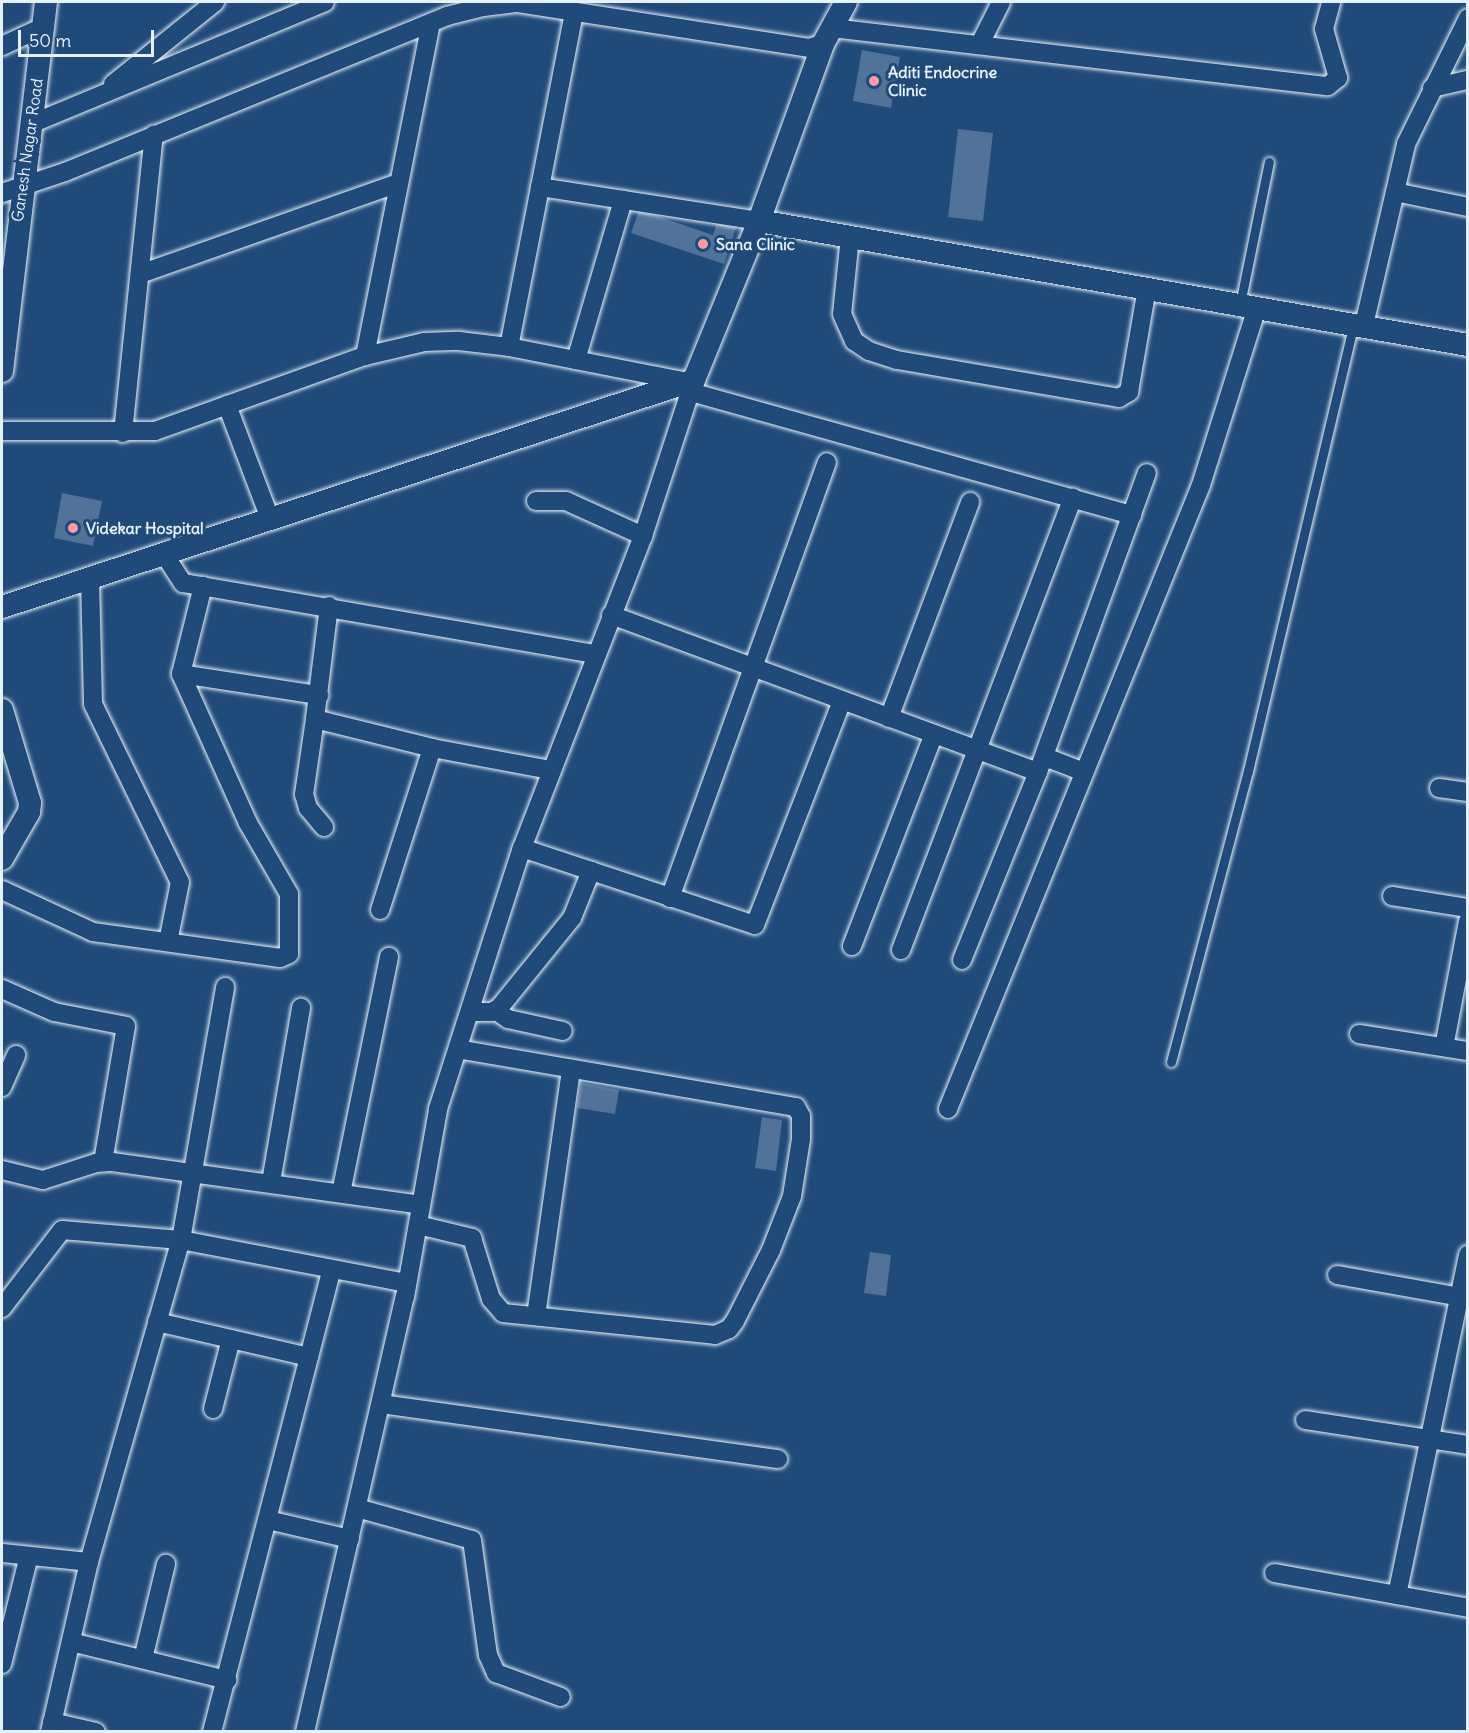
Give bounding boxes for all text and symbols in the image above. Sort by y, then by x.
scale bar [21,18,158,56]
text: 50 m [29,29,71,52]
place label: Aditi Endocrine Clinic [888,62,997,100]
marker: Aditi Endocrine Clinic [865,72,883,90]
street label: Ganesh Nagar Road [7,77,47,223]
place label: Sana Clinic [716,234,795,254]
marker: Sana Clinic [694,235,712,253]
place label: Videkar Hospital [86,518,204,538]
marker: Videkar Hospital [64,519,82,537]

